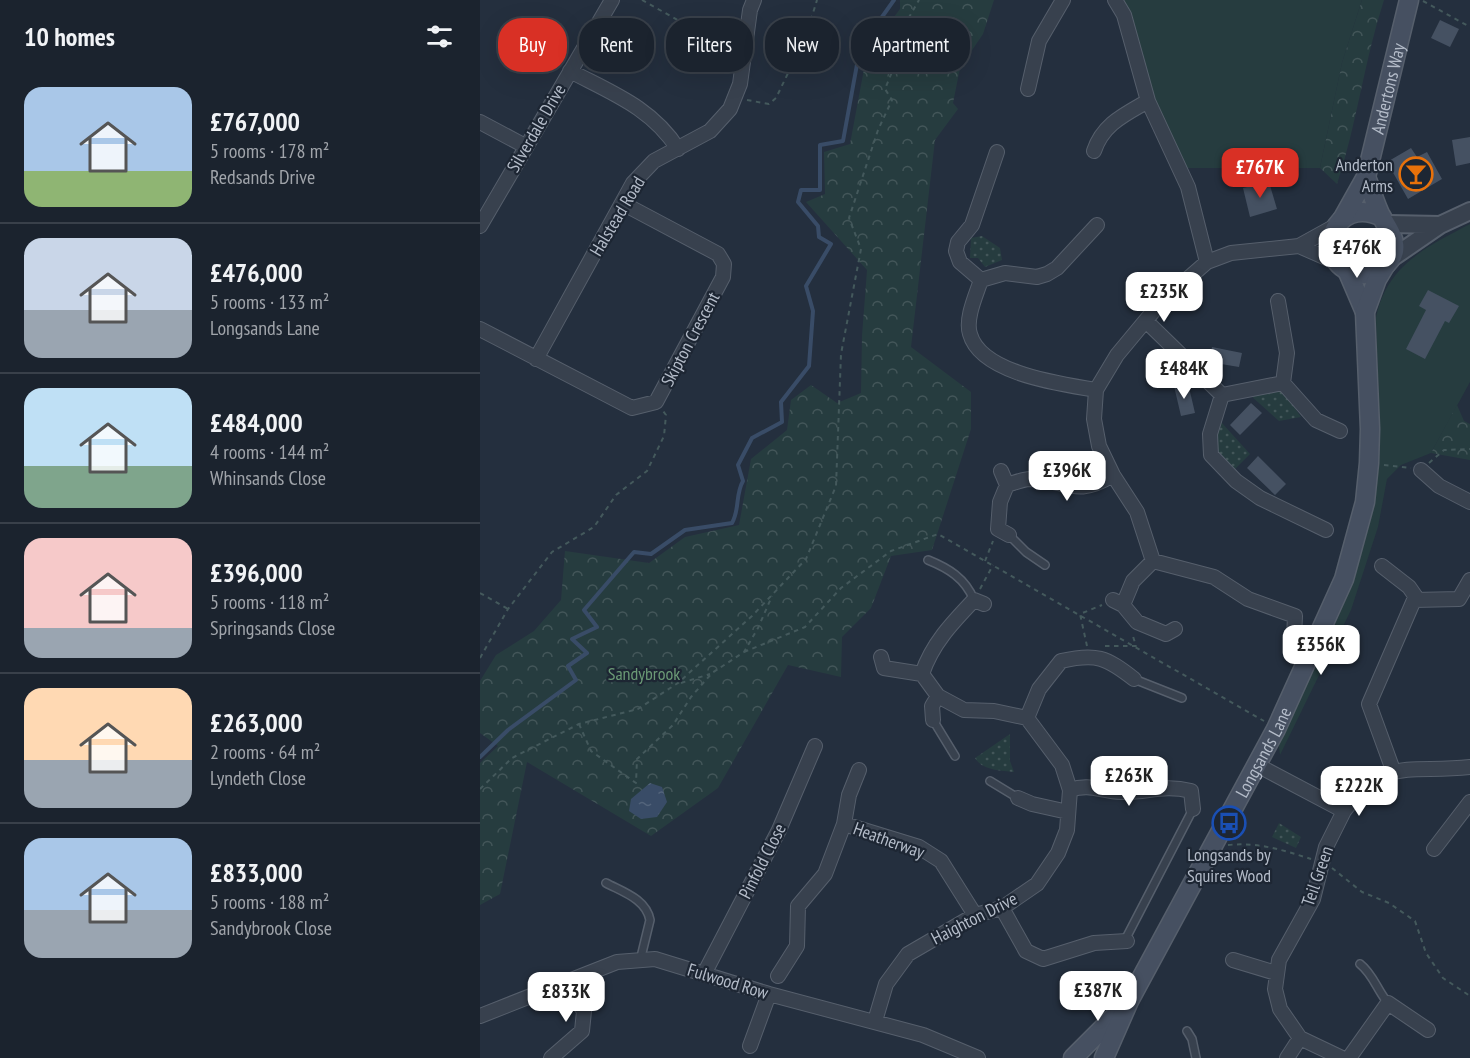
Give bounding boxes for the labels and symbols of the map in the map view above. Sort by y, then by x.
street label: Andertons Way [1365,41,1410,136]
street label: Silverdale Drive [501,80,571,176]
pin: £767K [1218,148,1302,199]
place label: Anderton Arms [1336,153,1393,197]
bar icon: Anderton Arms [1398,156,1434,192]
street label: Halstead Road [584,172,650,260]
pin: £476K [1315,228,1399,279]
pin: £235K [1122,272,1206,323]
street label: Skipton Crescent [656,288,724,390]
pin: £484K [1142,349,1226,400]
pin: £396K [1025,451,1109,502]
pin: £356K [1279,625,1363,676]
park label: Sandybrook [608,662,680,685]
street label: Longsands Lane [1230,703,1296,801]
pin: £263K [1087,756,1171,807]
pin: £222K [1317,766,1401,817]
bus stop icon: Longsands by Squires Wood [1211,805,1247,841]
street label: Heatherway [850,817,928,864]
street label: Pinfold Close [733,819,791,903]
place label: Longsands by Squires Wood [1187,843,1271,887]
street label: Teil Green [1296,843,1338,909]
street label: Haighton Drive [927,887,1021,949]
street label: Fulwood Row [685,958,772,1004]
pin: £387K [1056,971,1140,1022]
pin: £833K [524,972,608,1023]

